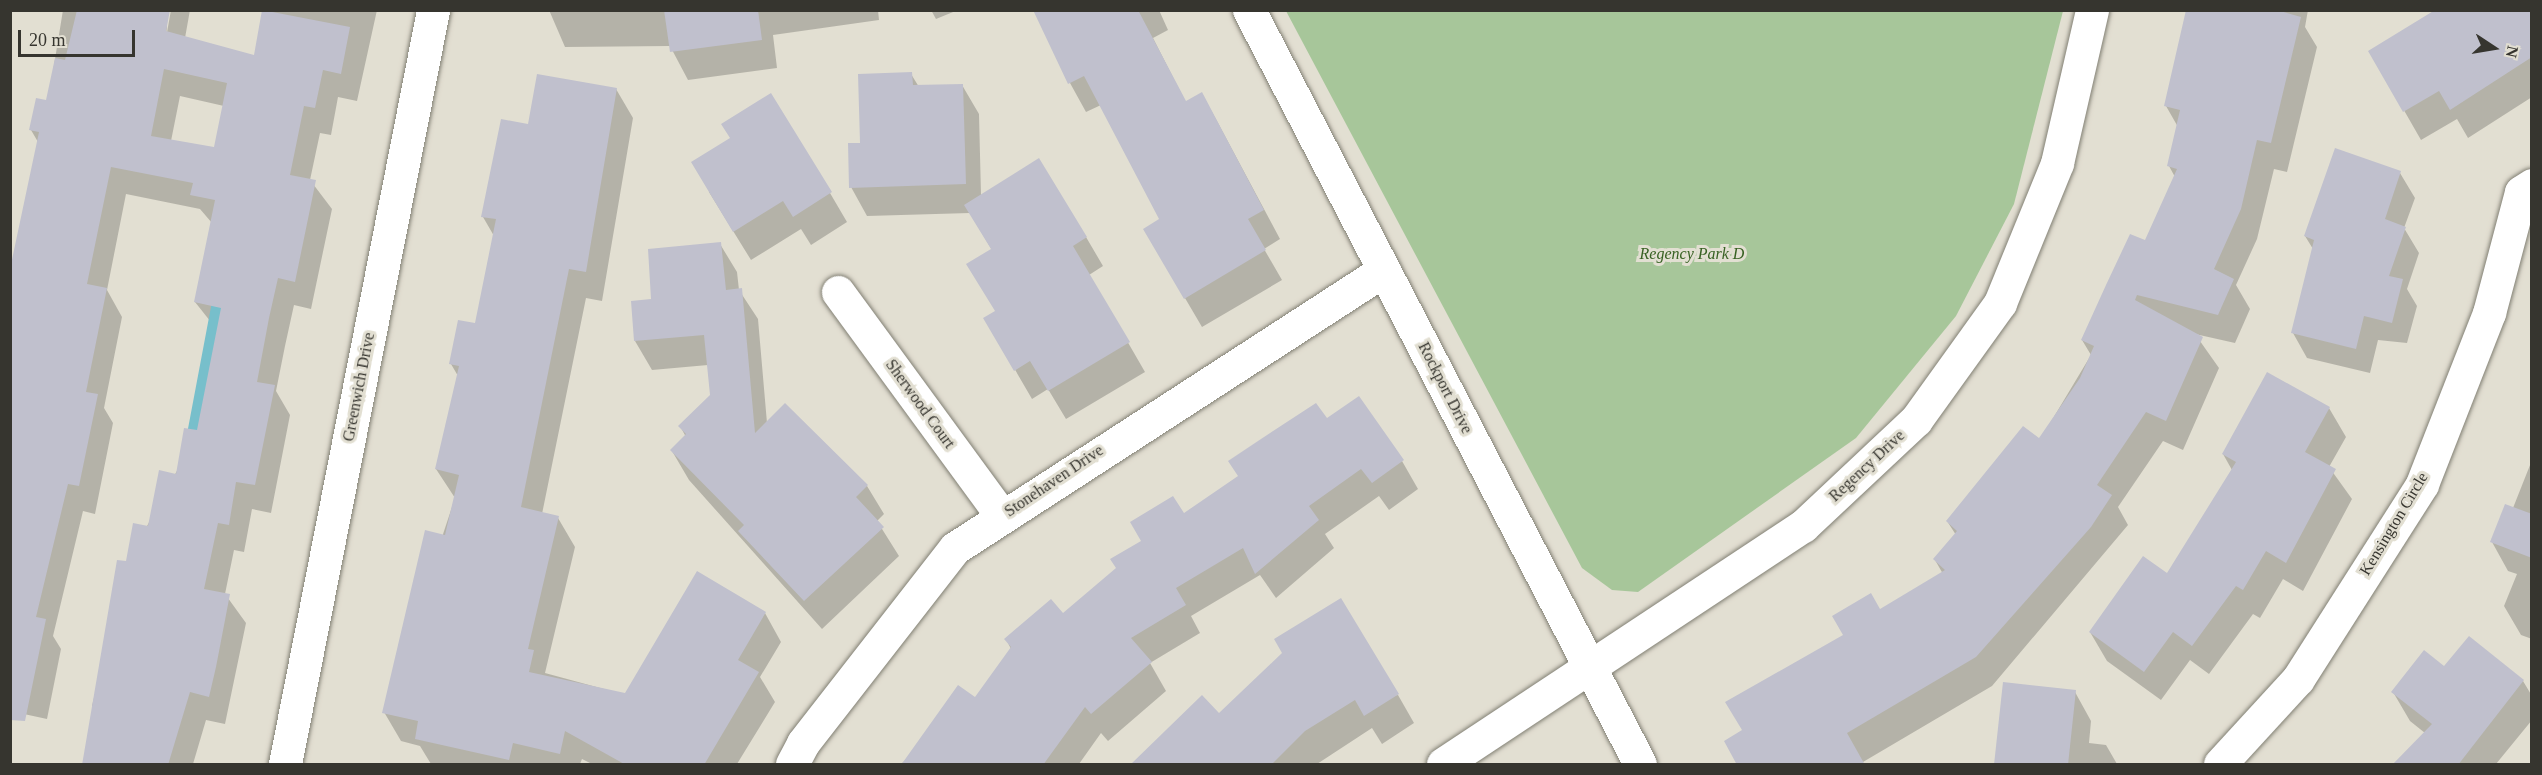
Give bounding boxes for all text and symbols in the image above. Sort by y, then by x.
scale bar [21,18,138,56]
north arrow [2464,18,2524,78]
text: 20 m [29,30,66,50]
text: N [2503,44,2522,59]
park label: Regency Park D [1640,244,1744,264]
street label: Greenwich Drive [339,331,379,443]
street label: Rockport Drive [1414,339,1476,437]
street label: Sherwood Court [881,356,959,452]
street label: Regency Drive [1825,426,1909,506]
street label: Stonehaven Drive [1001,441,1107,521]
street label: Kensington Circle [2356,469,2432,579]

